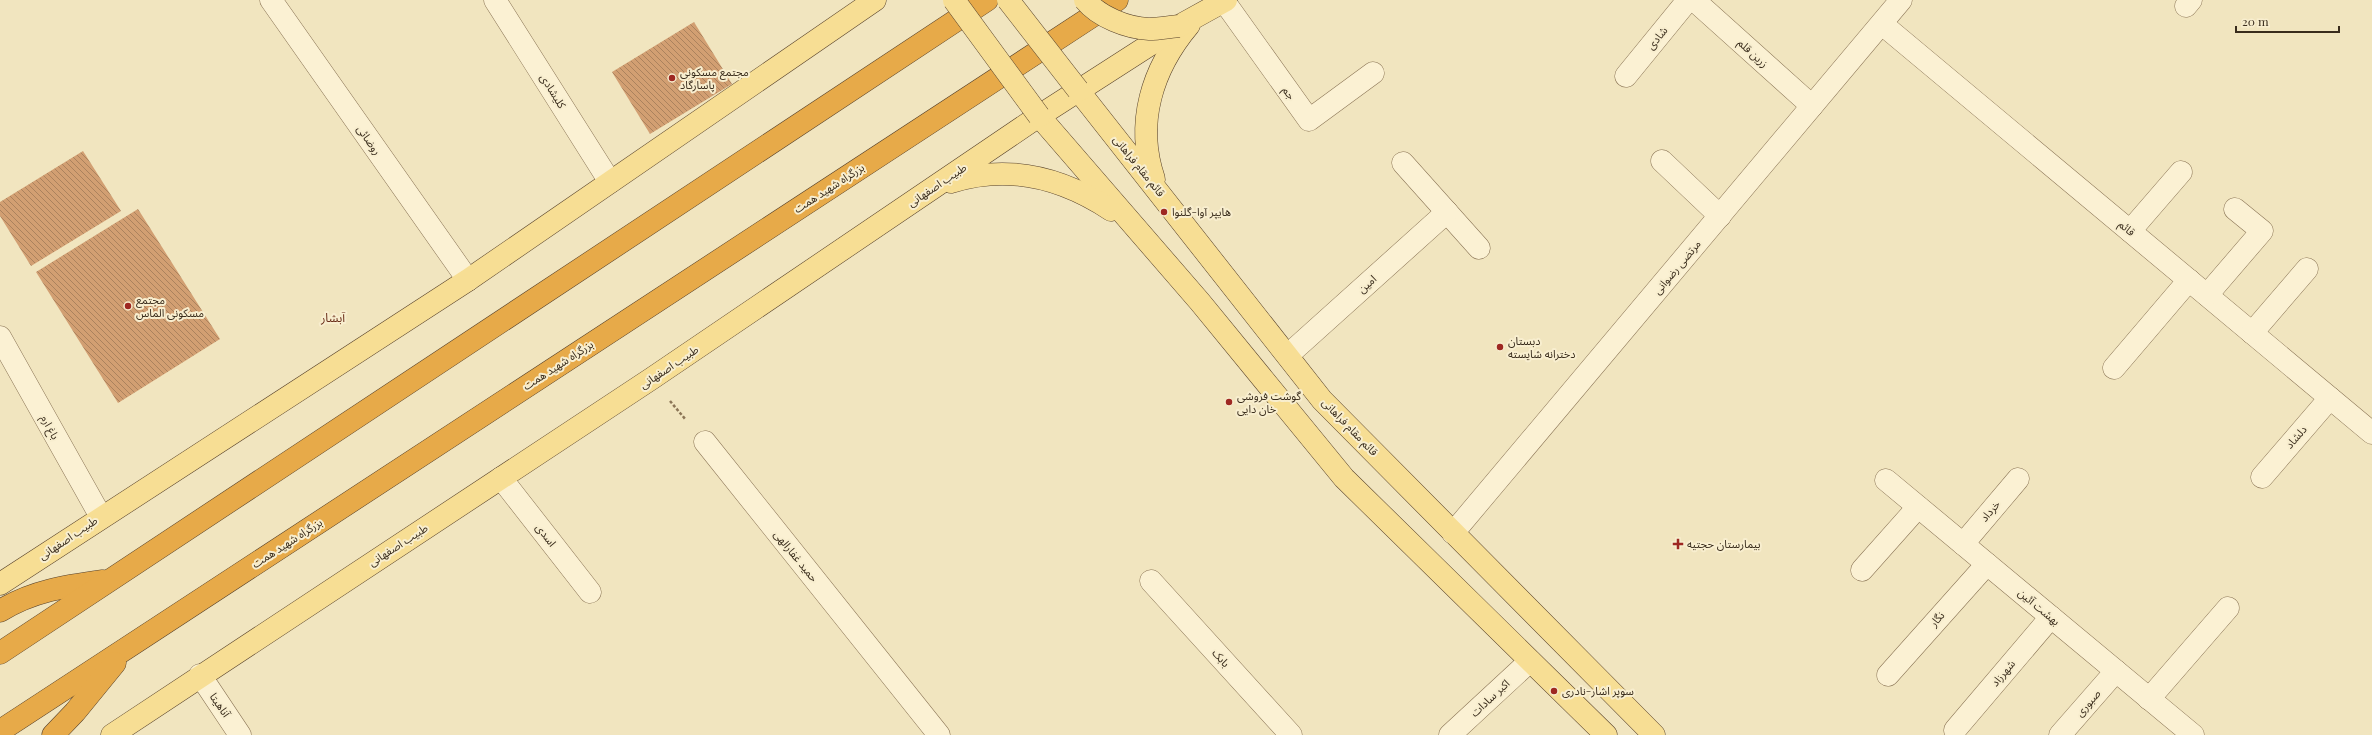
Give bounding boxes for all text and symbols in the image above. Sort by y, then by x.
scale bar [2236,8,2339,34]
text: 20 m [2242,13,2269,29]
street label: شادی [1643,23,1671,52]
street label: زرین قلم [1734,35,1772,72]
place label: مجتمع مسکونی پاسارگاد [680,64,749,93]
street label: کلیشادی [537,71,570,111]
marker: مجتمع مسکونی پاسارگاد [667,73,677,83]
street label: جم [1278,83,1299,104]
street label: روضائی [354,122,385,158]
street label: قائم مقام فراهانی [1109,132,1169,201]
street label: بزرگراه شهید همت [791,159,867,216]
street label: طبیب اصفهانی [904,159,969,210]
place label: هایپر آوا-گلنوا [1172,204,1231,220]
marker: هایپر آوا-گلنوا [1159,207,1169,217]
street label: قائم [2115,216,2139,240]
street label: مرتضی رضوانی [1649,236,1704,297]
street label: امین [1354,271,1379,296]
place label: مجتمع مسکونی الماس [136,292,204,320]
marker: مجتمع مسکونی الماس [123,301,133,311]
district label: آبشار [320,309,346,325]
place label: دبستان دخترانه شایسته [1508,333,1576,361]
street label: بزرگراه شهید همت [520,336,596,393]
street label: طبیب اصفهانی [636,341,701,392]
marker: دبستان دخترانه شایسته [1495,342,1505,352]
place label: گوشت فروشی خان دایی [1237,388,1301,416]
street label: قائم مقام فراهانی [1318,395,1382,460]
marker: گوشت فروشی خان دایی [1224,397,1234,407]
street label: باغ ارم [37,412,63,442]
street label: دلشاد [2281,422,2310,451]
street label: خرداد [1976,496,2003,525]
street label: طبیب اصفهانی [35,512,100,563]
street label: بزرگراه شهید همت [249,514,325,571]
street label: طبیب اصفهانی [365,520,430,570]
street label: اسدی [533,520,560,549]
street label: حمید غفارالهی [771,527,822,585]
place label: بیمارستان حجتیه [1687,536,1761,551]
marker: بیمارستان حجتیه [1672,538,1684,550]
street label: بهشت آئین [2015,585,2063,629]
street label: نگار [1925,608,1947,630]
street label: بابک [1209,645,1234,670]
street label: شهرزاد [1987,656,2018,689]
street label: اکبر سادات [1467,676,1513,720]
place label: سوپر اشار-نادری [1562,683,1634,699]
marker: سوپر اشار-نادری [1549,686,1559,696]
street label: صبوری [2072,686,2104,719]
street label: آناهیتا [207,690,234,721]

